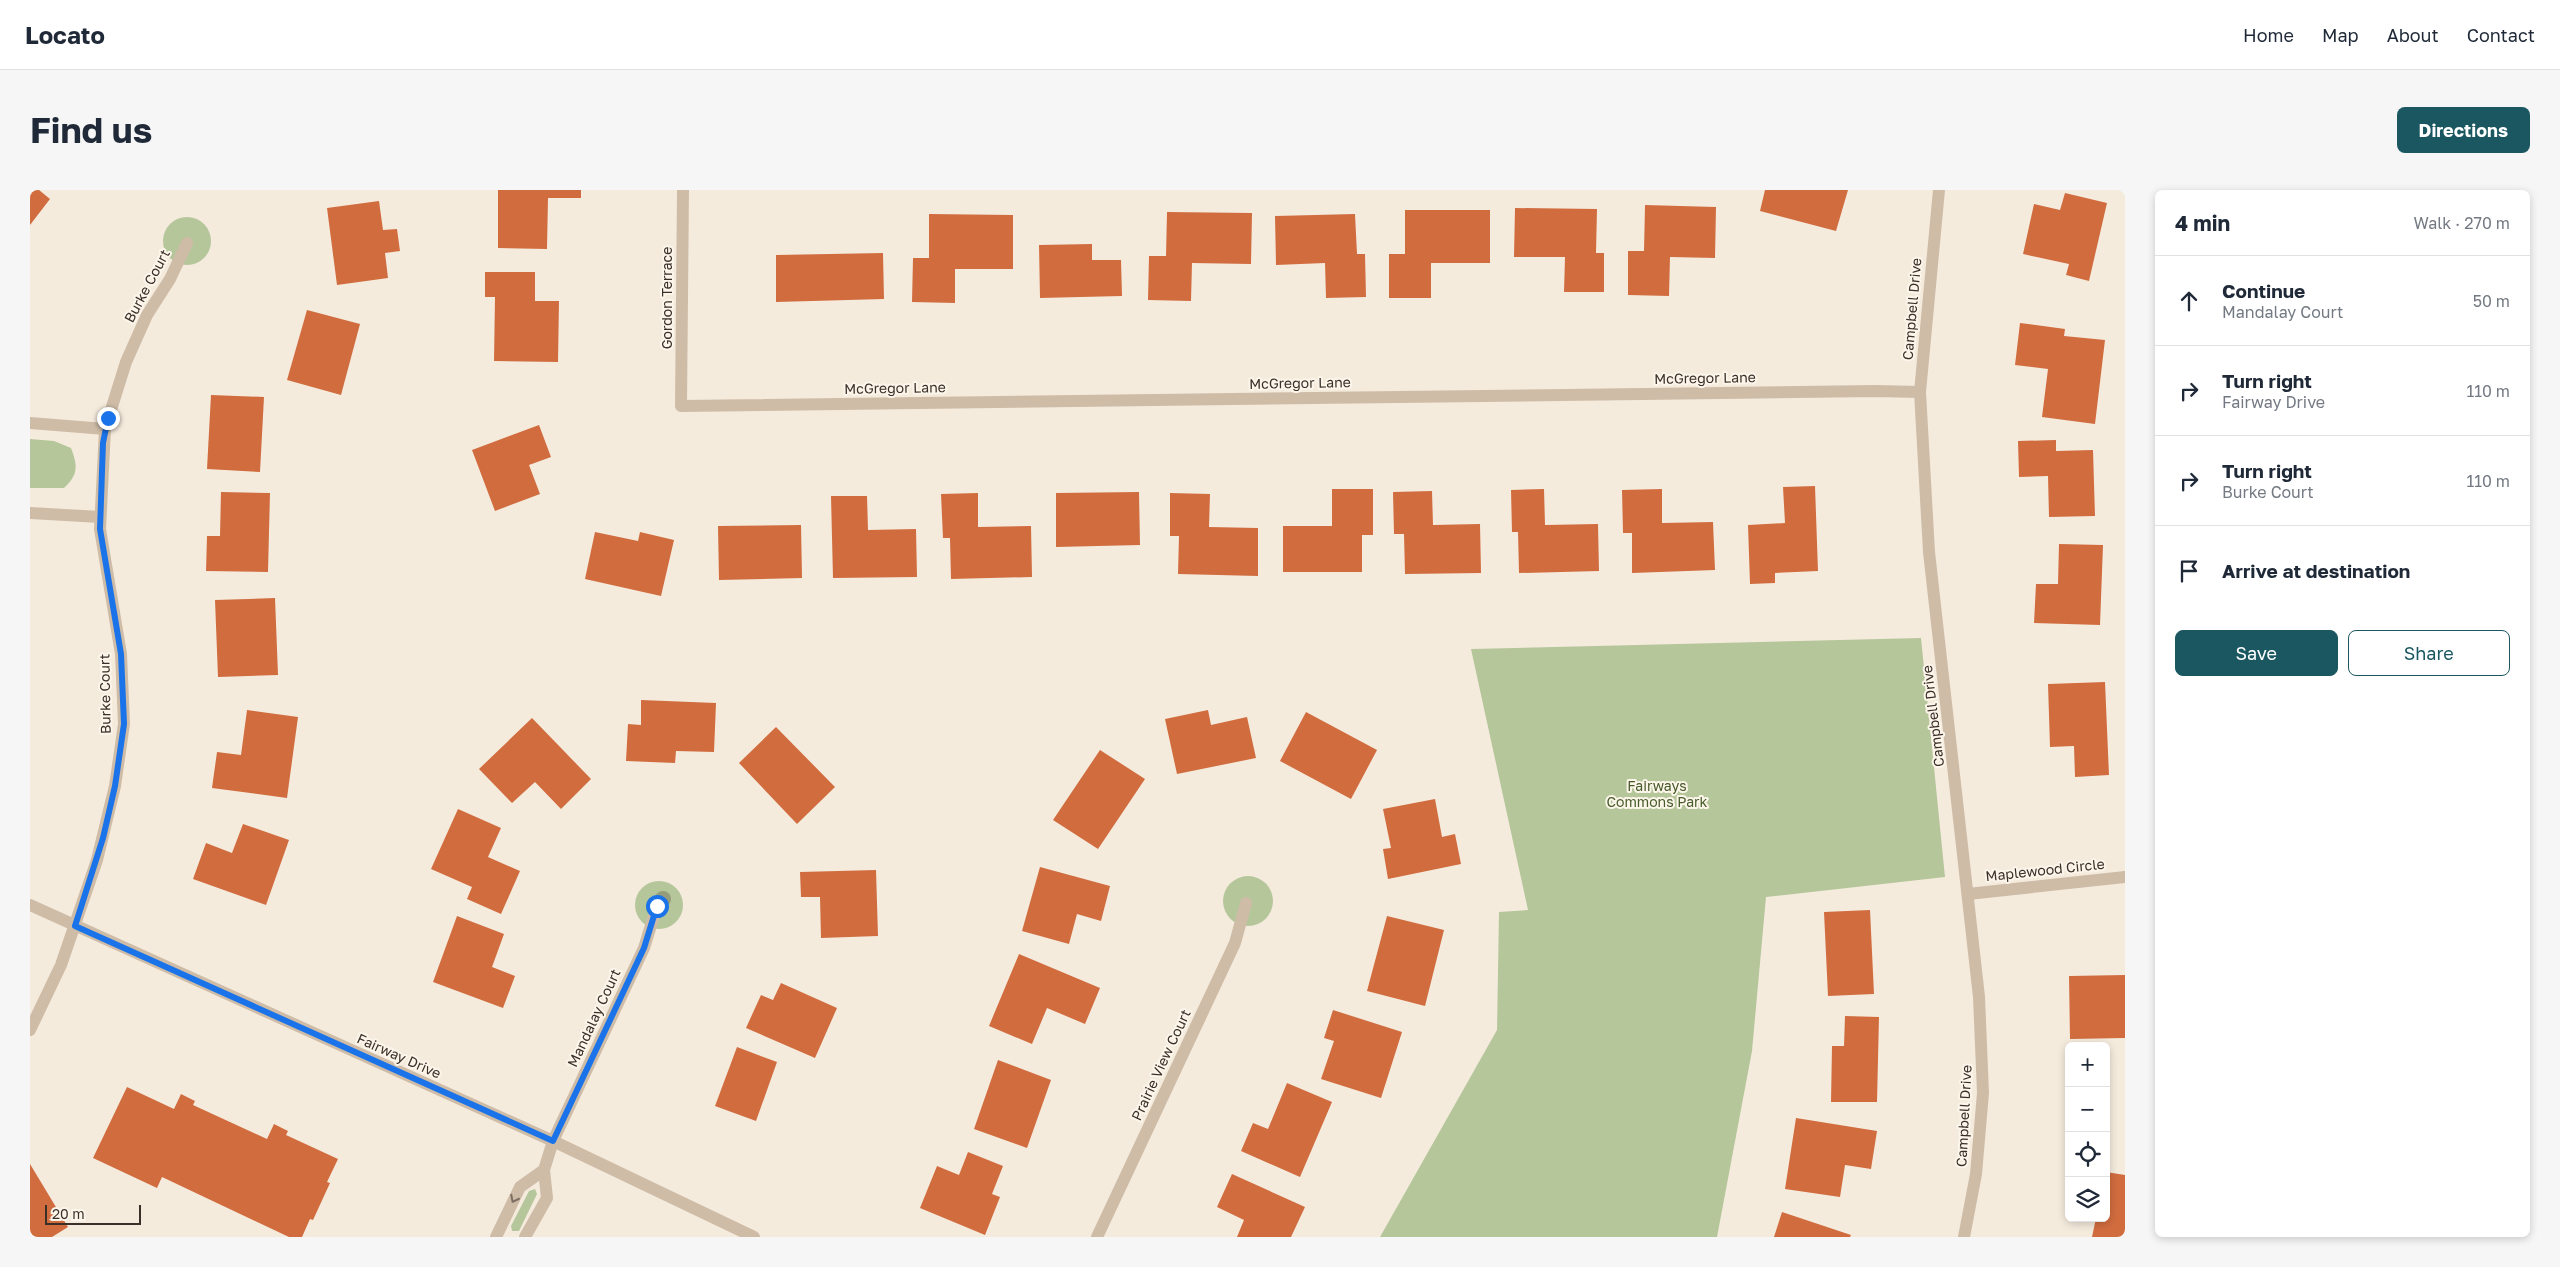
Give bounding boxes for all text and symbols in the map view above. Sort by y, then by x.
text: Locato [25,20,105,49]
text: Home [2243,24,2294,46]
text: Map [2322,24,2359,46]
text: About [2387,24,2439,46]
text: Contact [2467,24,2535,46]
button: Directions [2397,107,2530,153]
text: Find us [30,109,152,151]
text: 4 min [2175,210,2230,236]
text: Walk · 270 m [2413,213,2510,233]
street label: Burke Court [120,246,173,325]
street label: Gordon Terrace [658,247,675,349]
street label: Campbell Drive [1899,257,1924,361]
text: Continue [2222,279,2305,302]
icon: ahead [2175,287,2203,315]
text: 50 m [2473,291,2510,311]
text: Mandalay Court [2222,302,2343,322]
street label: McGregor Lane [1654,368,1756,387]
text: Turn right [2222,369,2312,392]
street label: McGregor Lane [1249,373,1351,392]
icon: right [2175,377,2203,405]
street label: McGregor Lane [844,378,946,397]
text: 110 m [2466,381,2510,401]
text: Fairway Drive [2222,392,2325,412]
route end [97,407,120,430]
text: Turn right [2222,459,2312,482]
icon: right [2175,467,2203,495]
text: 110 m [2466,471,2510,491]
text: Burke Court [2222,482,2314,502]
icon: arrive [2175,557,2203,585]
text: Arrive at destination [2222,559,2410,582]
button: Save [2175,630,2338,676]
button: Share [2348,630,2510,676]
street label: Burke Court [95,654,114,734]
street label: Campbell Drive [1918,664,1947,768]
park label: Fairways Commons Park [1607,777,1708,810]
street label: Maplewood Circle [1985,855,2105,884]
route start [646,895,669,918]
street label: Mandalay Court [563,966,624,1070]
street label: Prairie View Court [1127,1007,1194,1123]
street label: Fairway Drive [355,1029,444,1082]
map controls [2065,1042,2110,1222]
button: + [2065,1042,2110,1087]
street label: Campbell Drive [1952,1064,1975,1168]
button: − [2065,1087,2110,1132]
button: locate [2065,1132,2110,1177]
button: layers [2065,1177,2110,1222]
one-way arrow [510,1194,521,1203]
scale bar [45,1202,141,1225]
text: 20 m [52,1205,85,1222]

